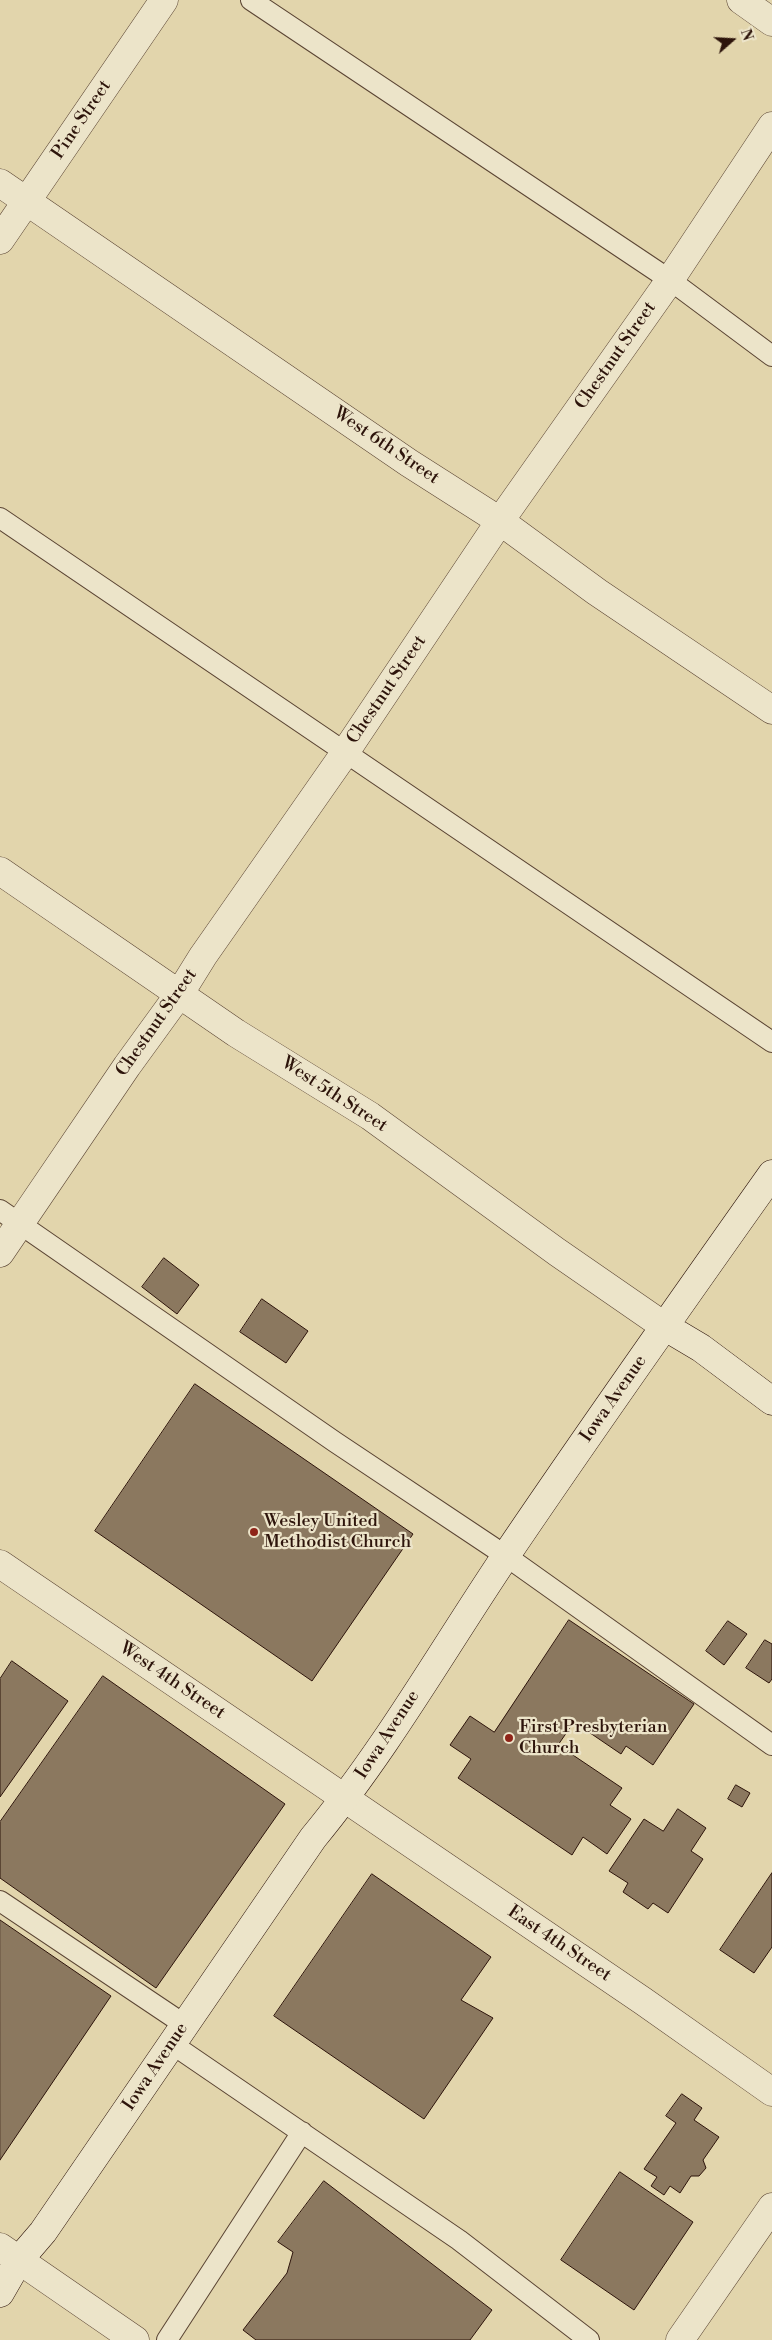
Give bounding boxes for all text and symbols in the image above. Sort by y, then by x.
north arrow [707,15,757,65]
text: N [736,27,756,43]
street label: Pine Street [48,76,116,164]
street label: Chestnut Street [571,298,661,414]
street label: West 6th Street [329,403,443,489]
street label: Chestnut Street [343,632,431,748]
street label: Chestnut Street [112,965,202,1081]
street label: West 5th Street [277,1053,391,1137]
street label: Iowa Avenue [576,1351,652,1447]
place label: Wesley United Methodist Church [264,1511,411,1554]
marker: Wesley United Methodist Church [248,1526,260,1538]
street label: West 4th Street [115,1638,229,1724]
street label: Iowa Avenue [351,1687,425,1783]
place label: First Presbyterian Church [519,1717,667,1760]
marker: First Presbyterian Church [503,1732,515,1744]
street label: East 4th Street [503,1901,615,1987]
street label: Iowa Avenue [119,2019,193,2115]

